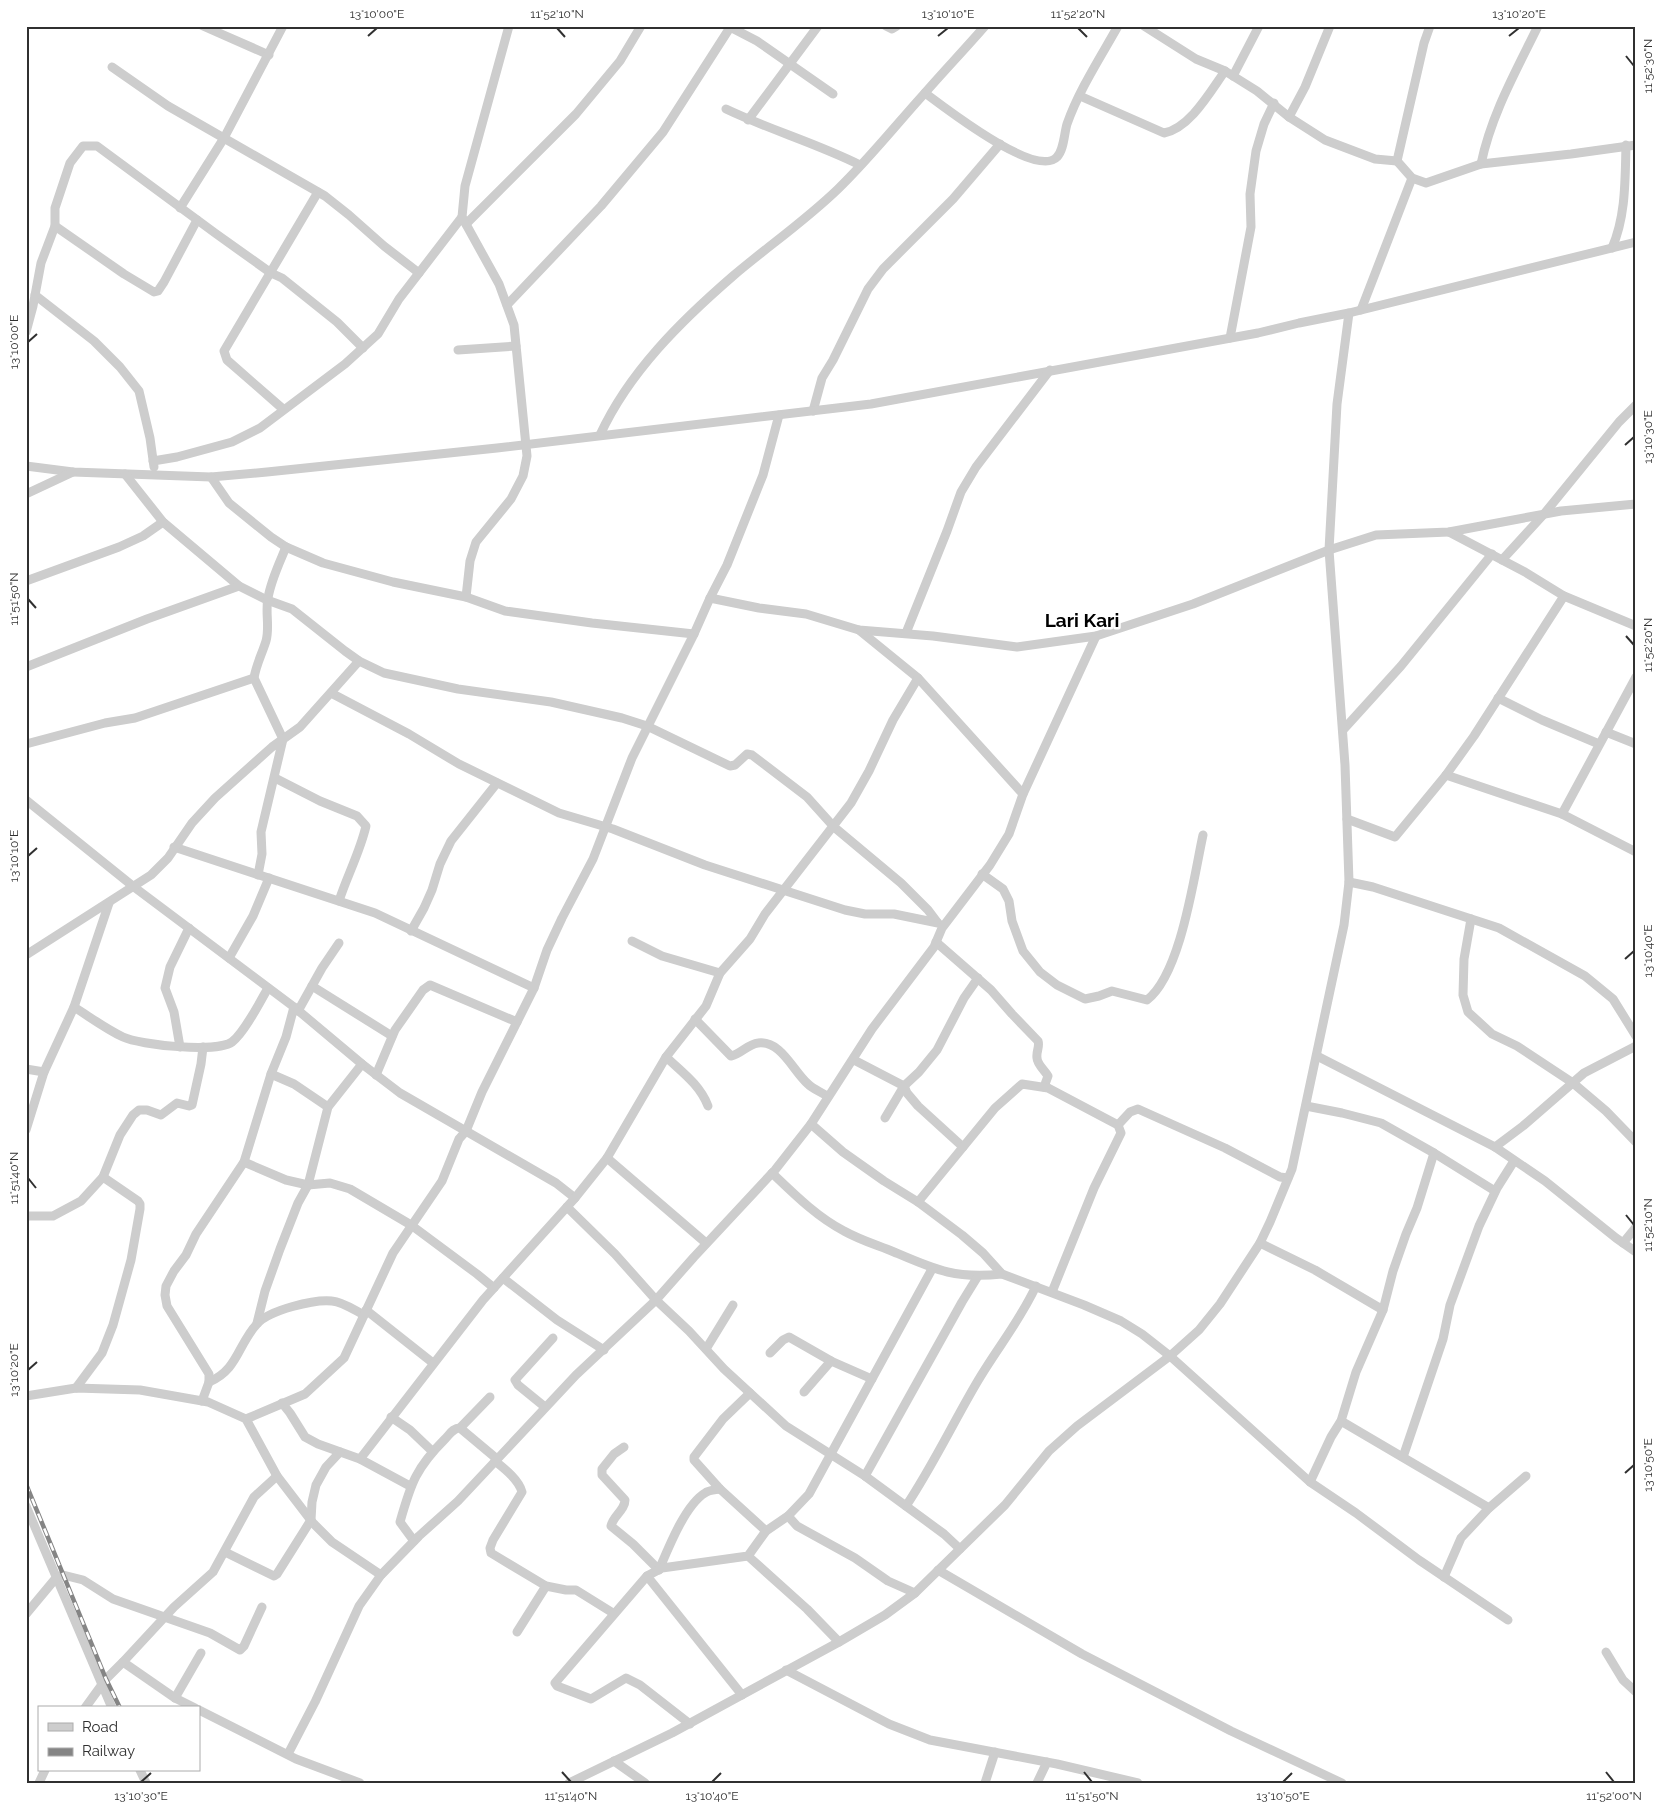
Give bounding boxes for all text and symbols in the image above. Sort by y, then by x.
text: 13°10'00"E [350,7,404,21]
text: 11°52'10"N [530,7,584,21]
text: 13°10'10"E [922,7,974,21]
text: 11°52'20"N [1051,7,1105,21]
text: 13°10'20"E [1492,7,1546,21]
text: 11°52'30"N [1641,39,1655,93]
text: 13°10'00"E [7,315,21,369]
text: 13°10'30"E [1641,410,1655,464]
text: 11°51'50"N [7,572,21,626]
district label: Lari Kari [1045,609,1119,631]
text: 11°52'20"N [1641,618,1655,672]
text: 13°10'10"E [7,830,21,882]
text: 13°10'40"E [1641,925,1655,977]
text: 11°51'40"N [7,1152,21,1204]
text: 11°52'10"N [1641,1198,1655,1252]
text: 13°10'20"E [7,1343,21,1397]
text: 13°10'50"E [1641,1438,1655,1492]
legend [38,1706,200,1772]
text: Road [82,1718,118,1736]
text: Railway [82,1742,135,1760]
text: 13°10'30"E [114,1789,168,1803]
text: 11°51'40"N [545,1789,597,1803]
text: 13°10'40"E [686,1789,738,1803]
text: 11°51'50"N [1065,1789,1119,1803]
text: 13°10'50"E [1256,1789,1310,1803]
text: 11°52'00"N [1586,1789,1642,1803]

